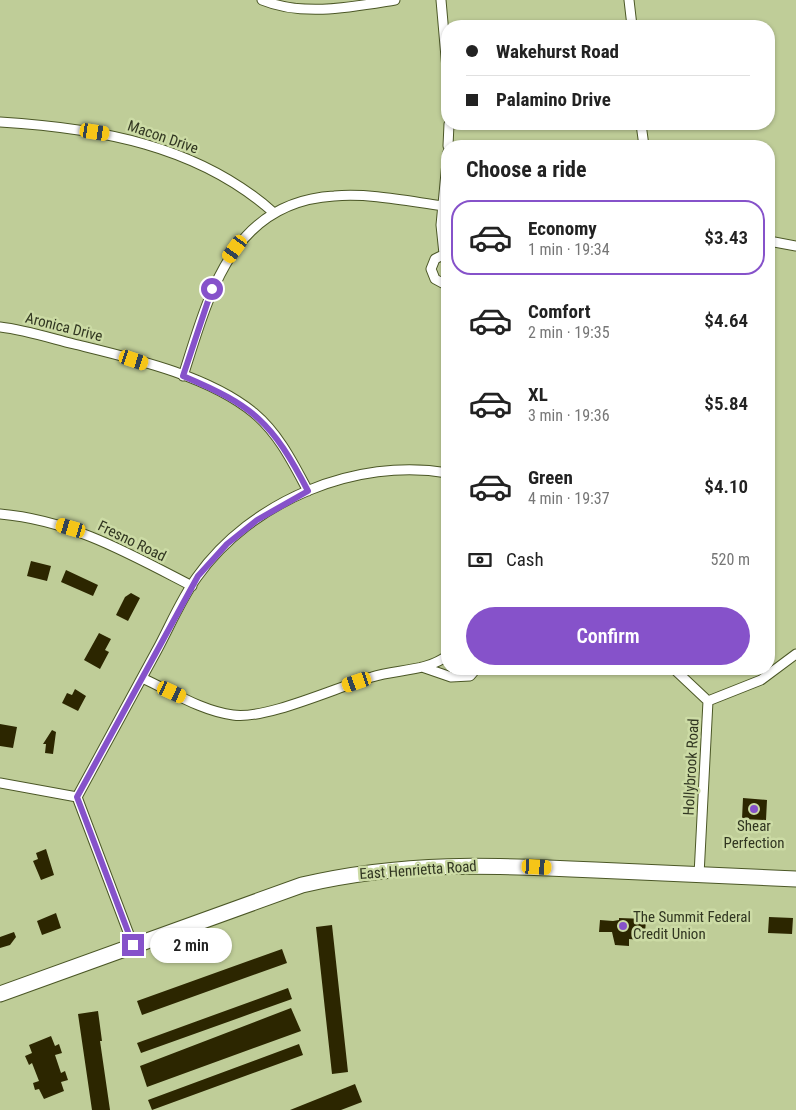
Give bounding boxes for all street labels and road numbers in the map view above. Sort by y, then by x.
street label: Macon Drive [125,117,201,157]
street label: Aronica Drive [24,309,104,345]
street label: Fresno Road [95,517,169,565]
street label: Hollybrook Road [679,718,703,816]
street label: East Henrietta Road [359,857,477,883]

